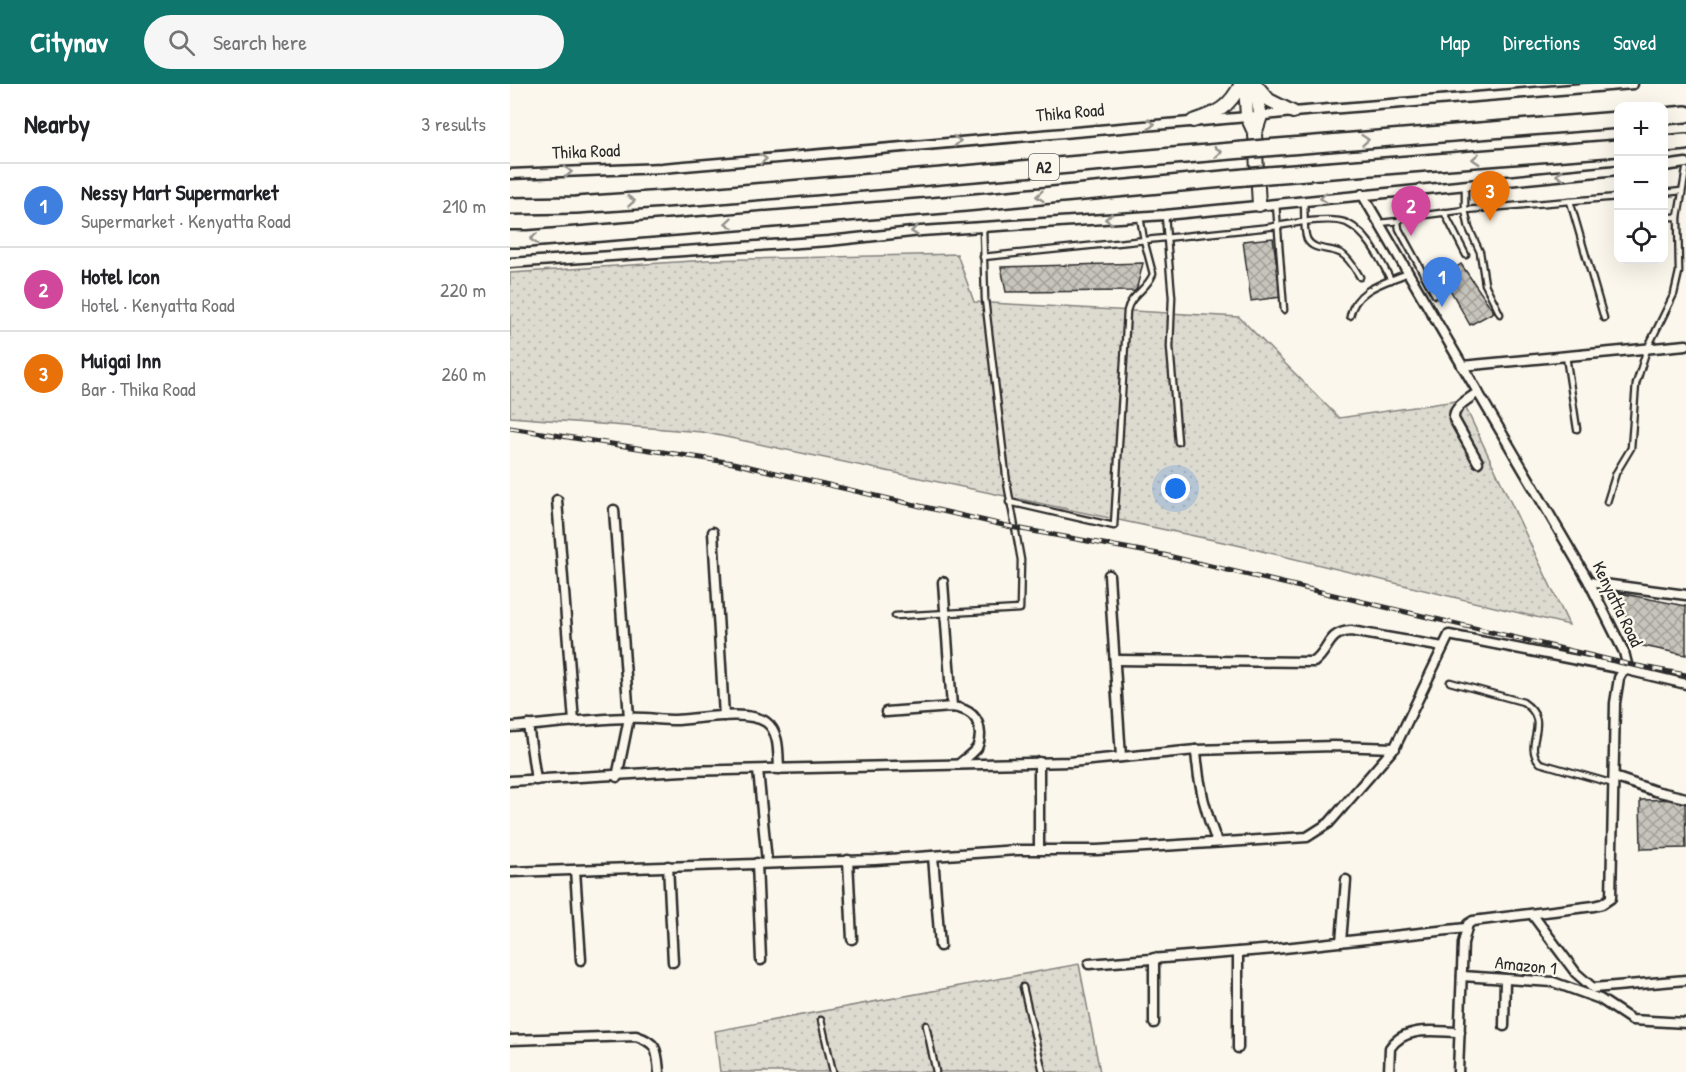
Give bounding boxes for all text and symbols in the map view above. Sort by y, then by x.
search box [144,15,564,69]
text: Citynav [30,23,108,61]
icon: search [165,26,198,59]
text: Search here [213,27,307,57]
text: Map [1440,28,1470,57]
text: Directions [1503,28,1580,57]
text: Saved [1613,28,1656,57]
street label: Thika Road [1035,97,1105,127]
map controls [1614,102,1668,264]
button: + [1614,102,1668,156]
text: Nearby [24,106,90,141]
text: 3 results [421,110,486,137]
one-way arrow [1147,118,1156,131]
one-way arrow [1360,134,1369,147]
one-way arrow [953,135,962,148]
street label: Thika Road [551,137,621,165]
one-way arrow [1213,146,1222,159]
one-way arrow [1472,152,1481,165]
one-way arrow [758,153,768,166]
road number: A2 [1029,154,1059,180]
button: − [1614,156,1668,210]
one-way arrow [564,165,573,178]
one-way arrow [1556,169,1565,182]
pin: 3 [1470,172,1510,221]
text: Nessy Mart Supermarket [81,177,279,207]
pin: 2 [1392,186,1430,236]
one-way arrow [1036,189,1045,202]
text: 1 [40,192,47,219]
text: 210 m [442,192,486,219]
one-way arrow [1320,192,1329,204]
one-way arrow [627,195,636,208]
text: Supermarket · Kenyatta Road [81,207,291,234]
button: locate [1614,210,1668,264]
one-way arrow [1105,212,1114,225]
one-way arrow [724,216,733,229]
one-way arrow [910,224,919,237]
one-way arrow [530,232,539,245]
pin: 1 [1422,258,1462,307]
text: Hotel Icon [81,261,160,291]
text: 2 [39,276,48,303]
text: 220 m [440,276,486,303]
text: Hotel · Kenyatta Road [81,291,235,318]
text: Muigai Inn [81,345,161,375]
text: 3 [39,360,48,387]
text: 260 m [442,360,486,387]
text: Bar · Thika Road [81,375,196,402]
your location [1161,474,1190,503]
street label: Kenyatta Road [1586,557,1650,651]
street label: Amazon 1 [1494,949,1558,981]

